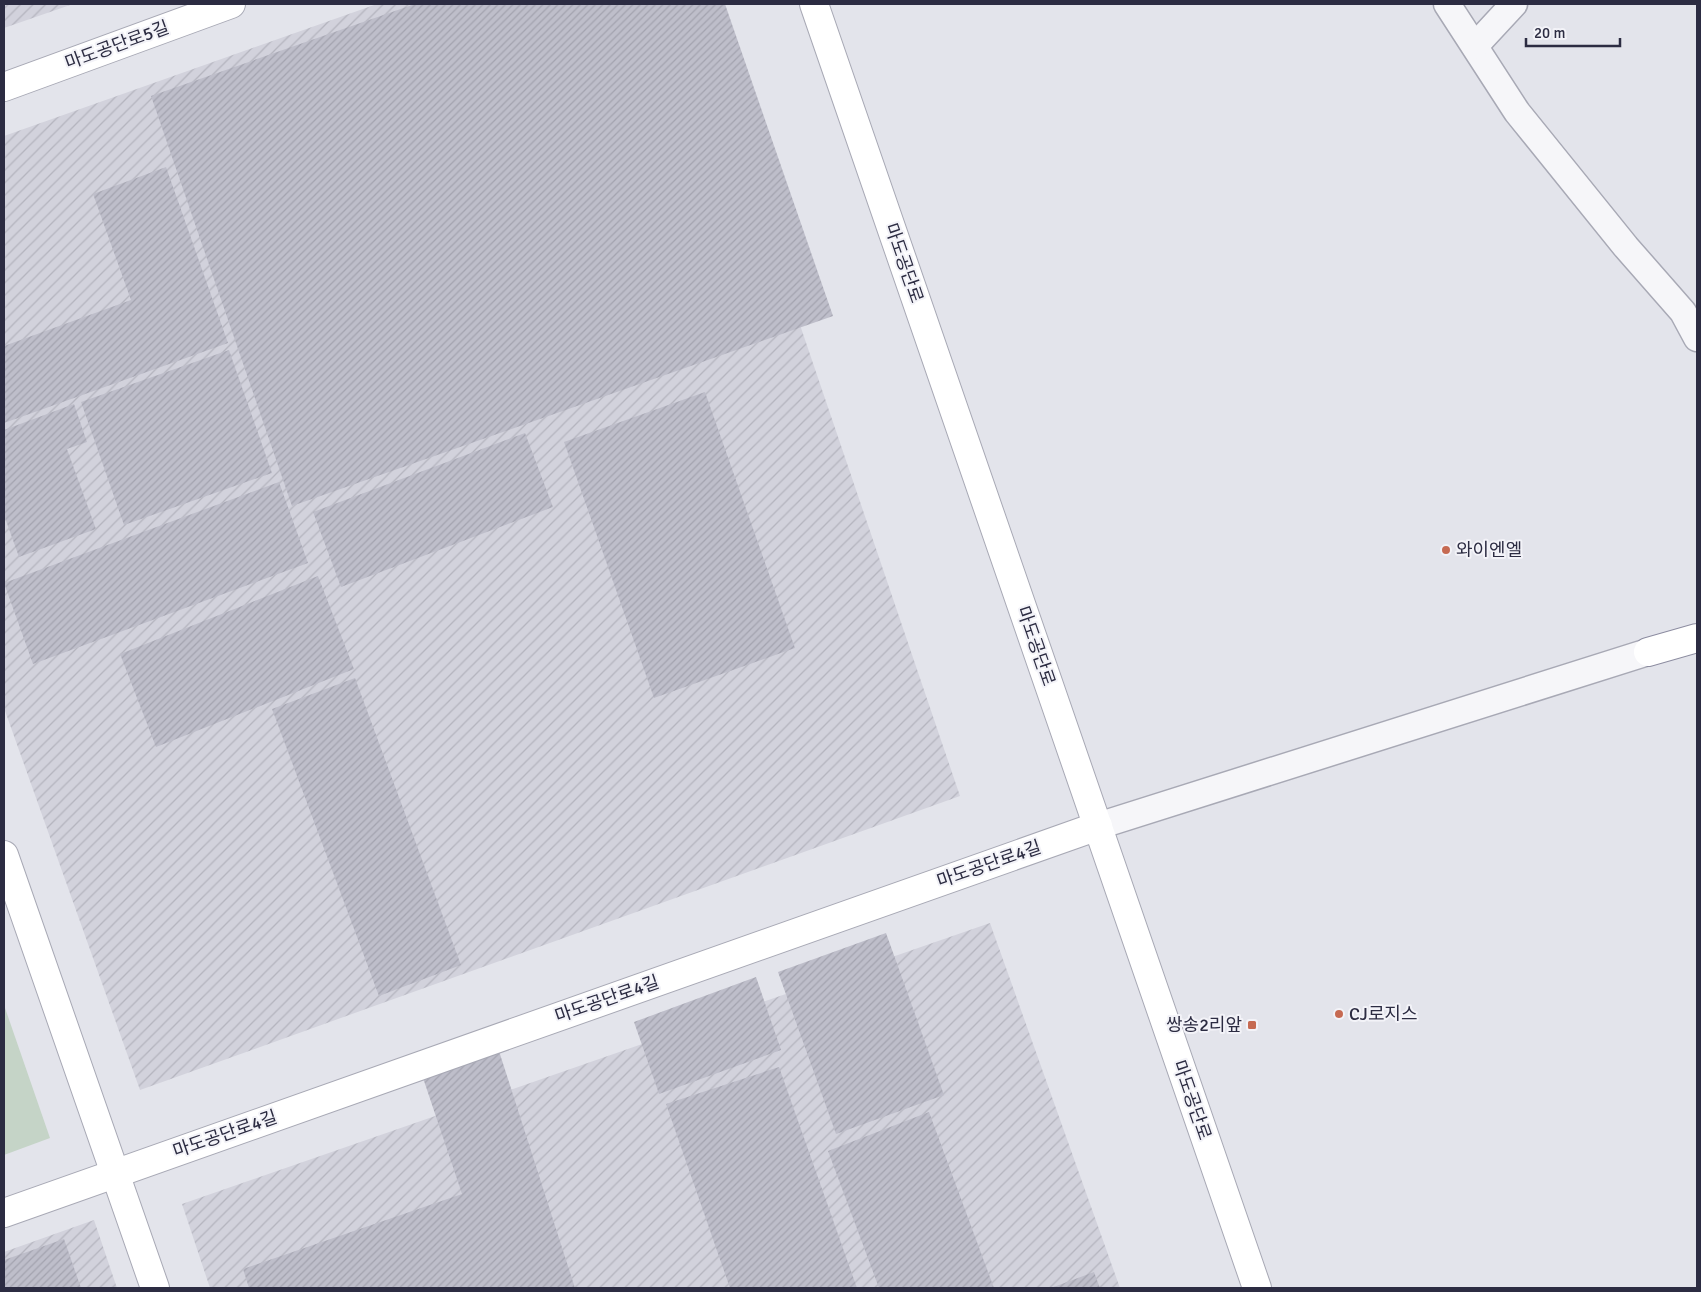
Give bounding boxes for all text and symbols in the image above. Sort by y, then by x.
scale bar [1526,15,1620,47]
street label: 마도공단로5길 [62,16,172,74]
text: 20 m [1534,24,1565,42]
street label: 마도공단로 [880,220,928,306]
place label: 와이엔엘 [1456,539,1522,561]
marker: 와이엔엘 [1440,544,1452,556]
street label: 마도공단로 [1012,603,1060,689]
street label: 마도공단로4길 [934,836,1044,892]
street label: 마도공단로4길 [552,971,662,1027]
place label: CJ로지스 [1349,1003,1418,1025]
marker: CJ로지스 [1333,1008,1345,1020]
place label: 쌍송2리앞 [1166,1014,1242,1036]
marker: 쌍송2리앞 [1246,1019,1258,1031]
street label: 마도공단로 [1168,1057,1216,1143]
street label: 마도공단로4길 [170,1106,280,1162]

